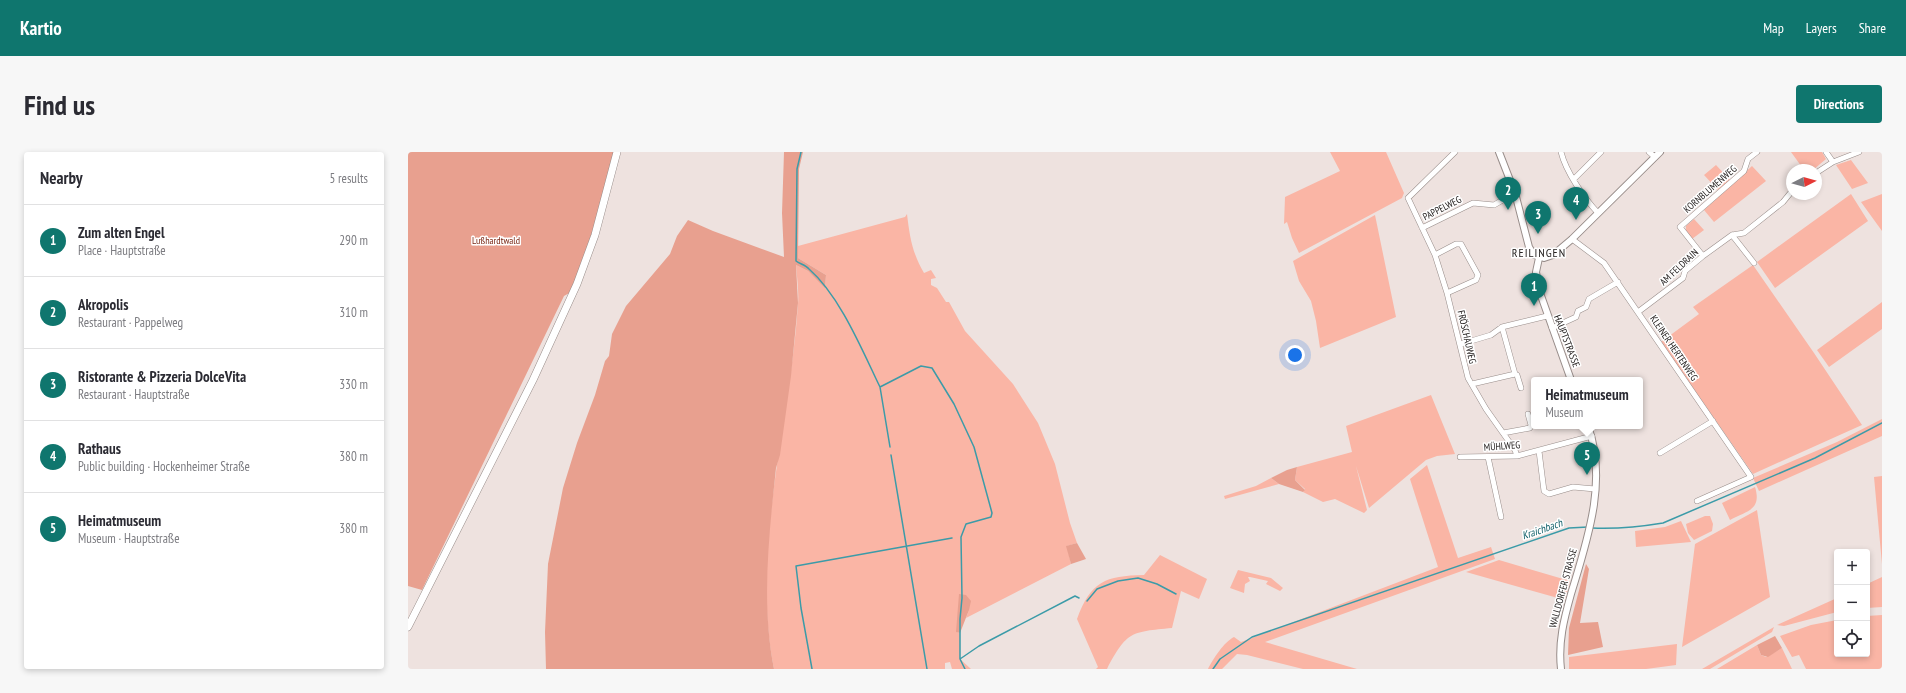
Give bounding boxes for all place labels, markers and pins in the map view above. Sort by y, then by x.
pin: 2 [1495,177,1521,210]
pin: 4 [1563,187,1589,220]
pin: 3 [1525,201,1551,234]
pin: 1 [1521,273,1547,306]
pin: 5 [1574,442,1600,475]

